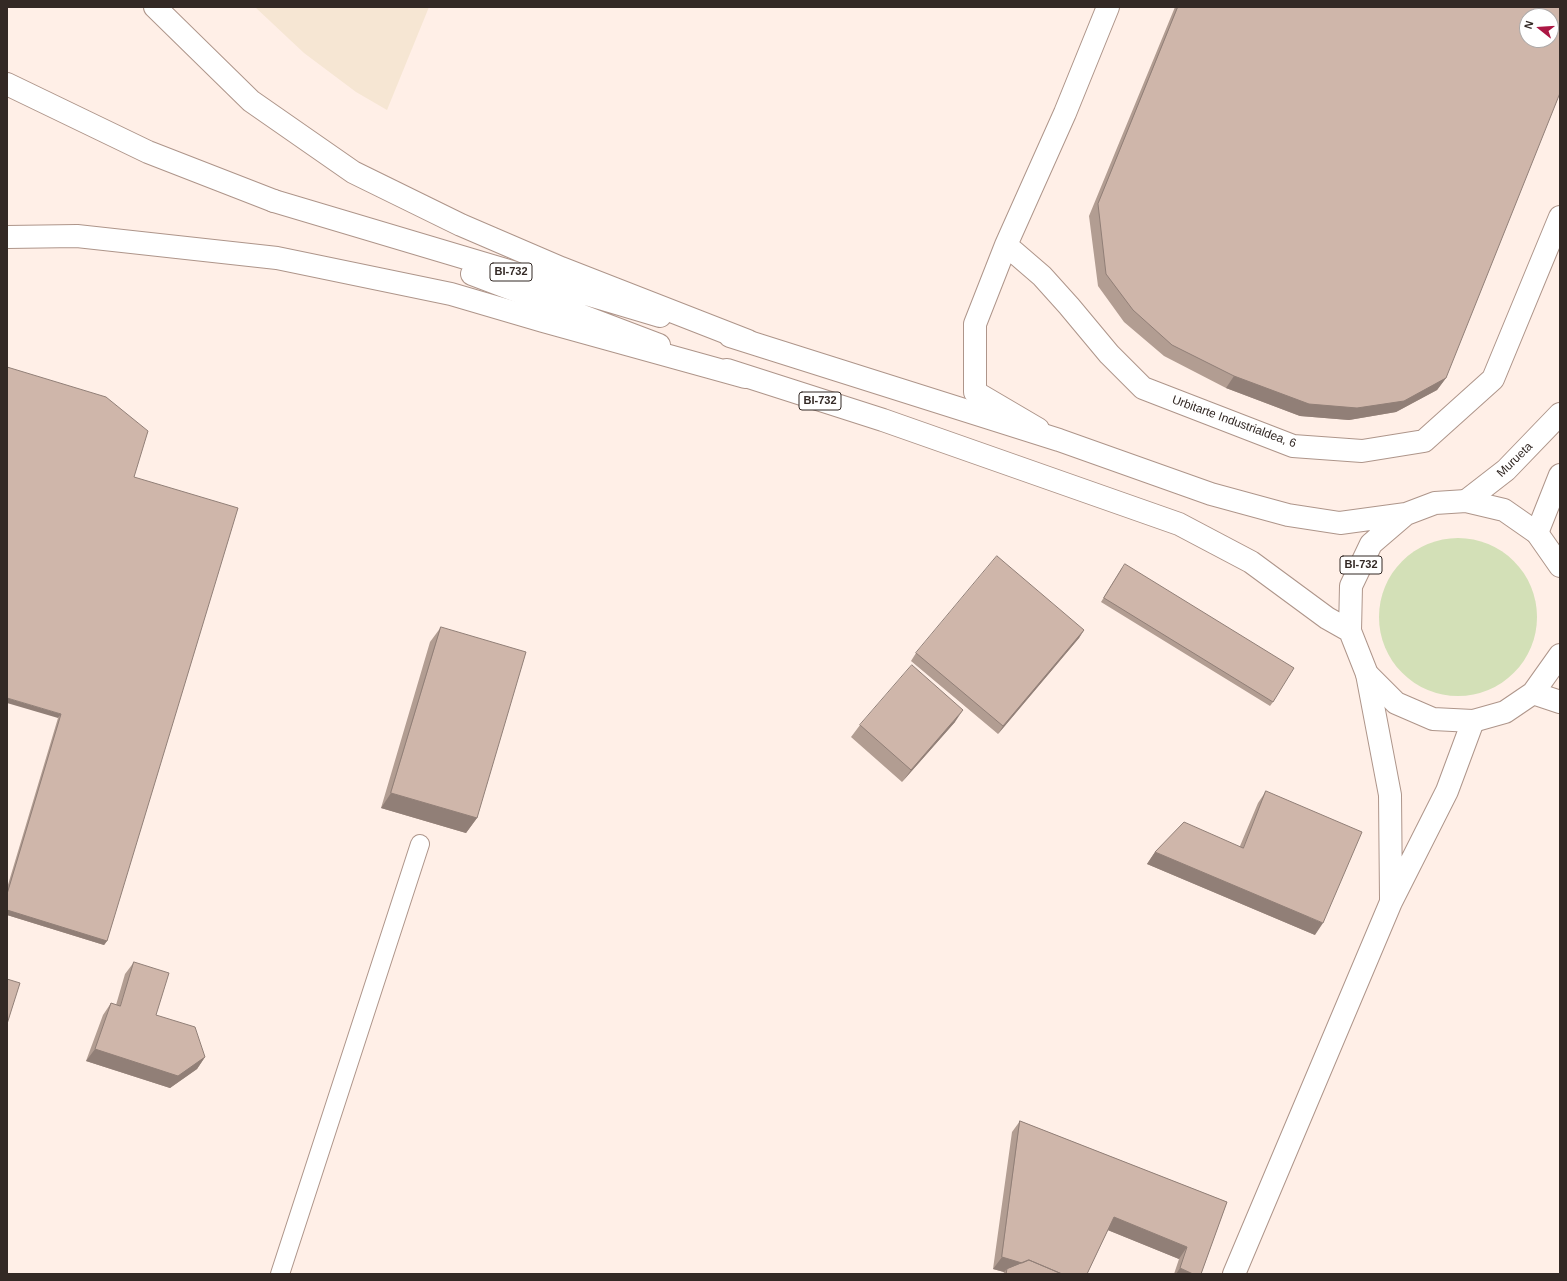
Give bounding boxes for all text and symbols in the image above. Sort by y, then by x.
north arrow [1519,8,1559,48]
text: N [1522,19,1535,30]
road number: BI-732 [490,263,532,281]
road number: BI-732 [799,392,841,410]
street label: Urbitarte Industrialdea, 6 [1170,393,1298,451]
street label: Murueta [1494,440,1536,480]
road number: BI-732 [1340,556,1382,574]

